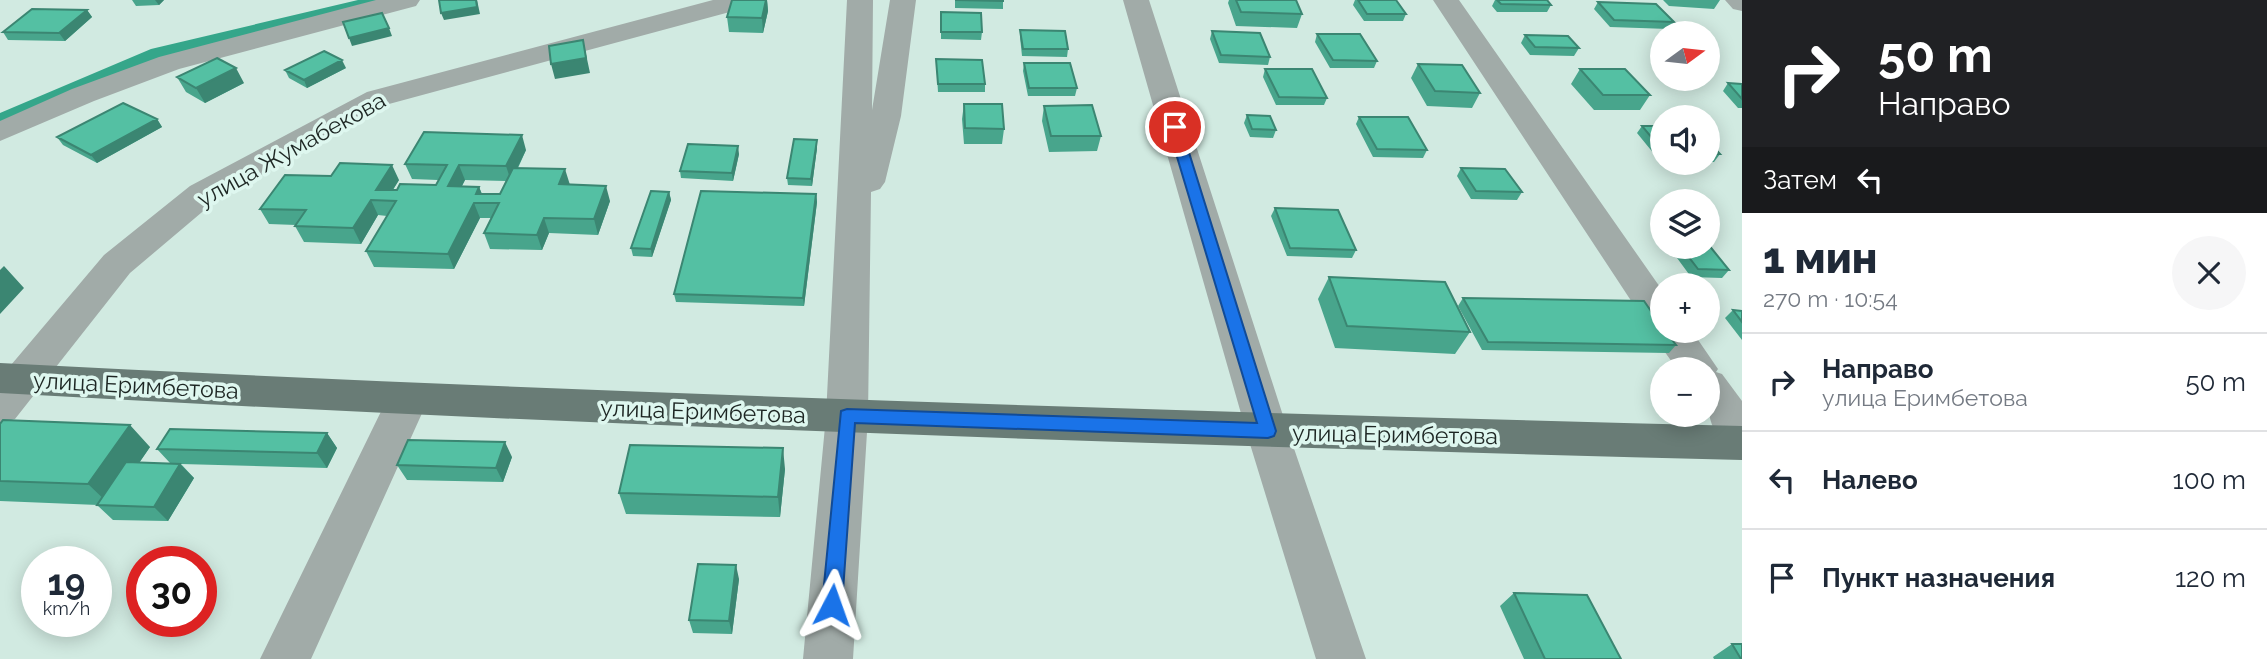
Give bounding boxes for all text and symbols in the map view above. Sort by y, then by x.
north arrow [1650,21,1720,91]
map controls [1650,21,1720,427]
text: 50 m [1878,26,1993,83]
icon: right [1763,28,1854,119]
text: Направо [1878,85,2010,122]
street label: улица Жумабекова [192,86,390,212]
pin [1145,97,1205,157]
button: sound [1650,105,1720,175]
icon: arrive [1156,108,1194,146]
icon: left [1851,161,1889,199]
text: Затем [1763,165,1837,195]
button: layers [1650,189,1720,259]
text: 1 мин [1763,234,1877,283]
button: close [2172,236,2246,310]
button: + [1650,273,1720,343]
text: 270 m · 10:54 [1763,285,1898,312]
text: Направо [1822,354,1933,384]
button: − [1650,357,1720,427]
icon: right [1763,363,1801,401]
street label: улица Еримбетова [33,366,239,404]
text: 50 m [2185,367,2246,397]
text: улица Еримбетова [1822,384,2028,411]
street label: улица Еримбетова [600,394,806,428]
street label: улица Еримбетова [1292,419,1498,449]
icon: left [1763,461,1801,499]
text: Налево [1822,465,1918,495]
text: 100 m [2173,465,2246,495]
speed limit sign: 30 [126,546,217,637]
icon: arrive [1763,559,1801,597]
text: 19 [48,562,85,603]
text: Пункт назначения [1822,563,2055,593]
text: 120 m [2175,563,2246,593]
position arrow [795,568,869,642]
text: km/h [43,598,90,619]

